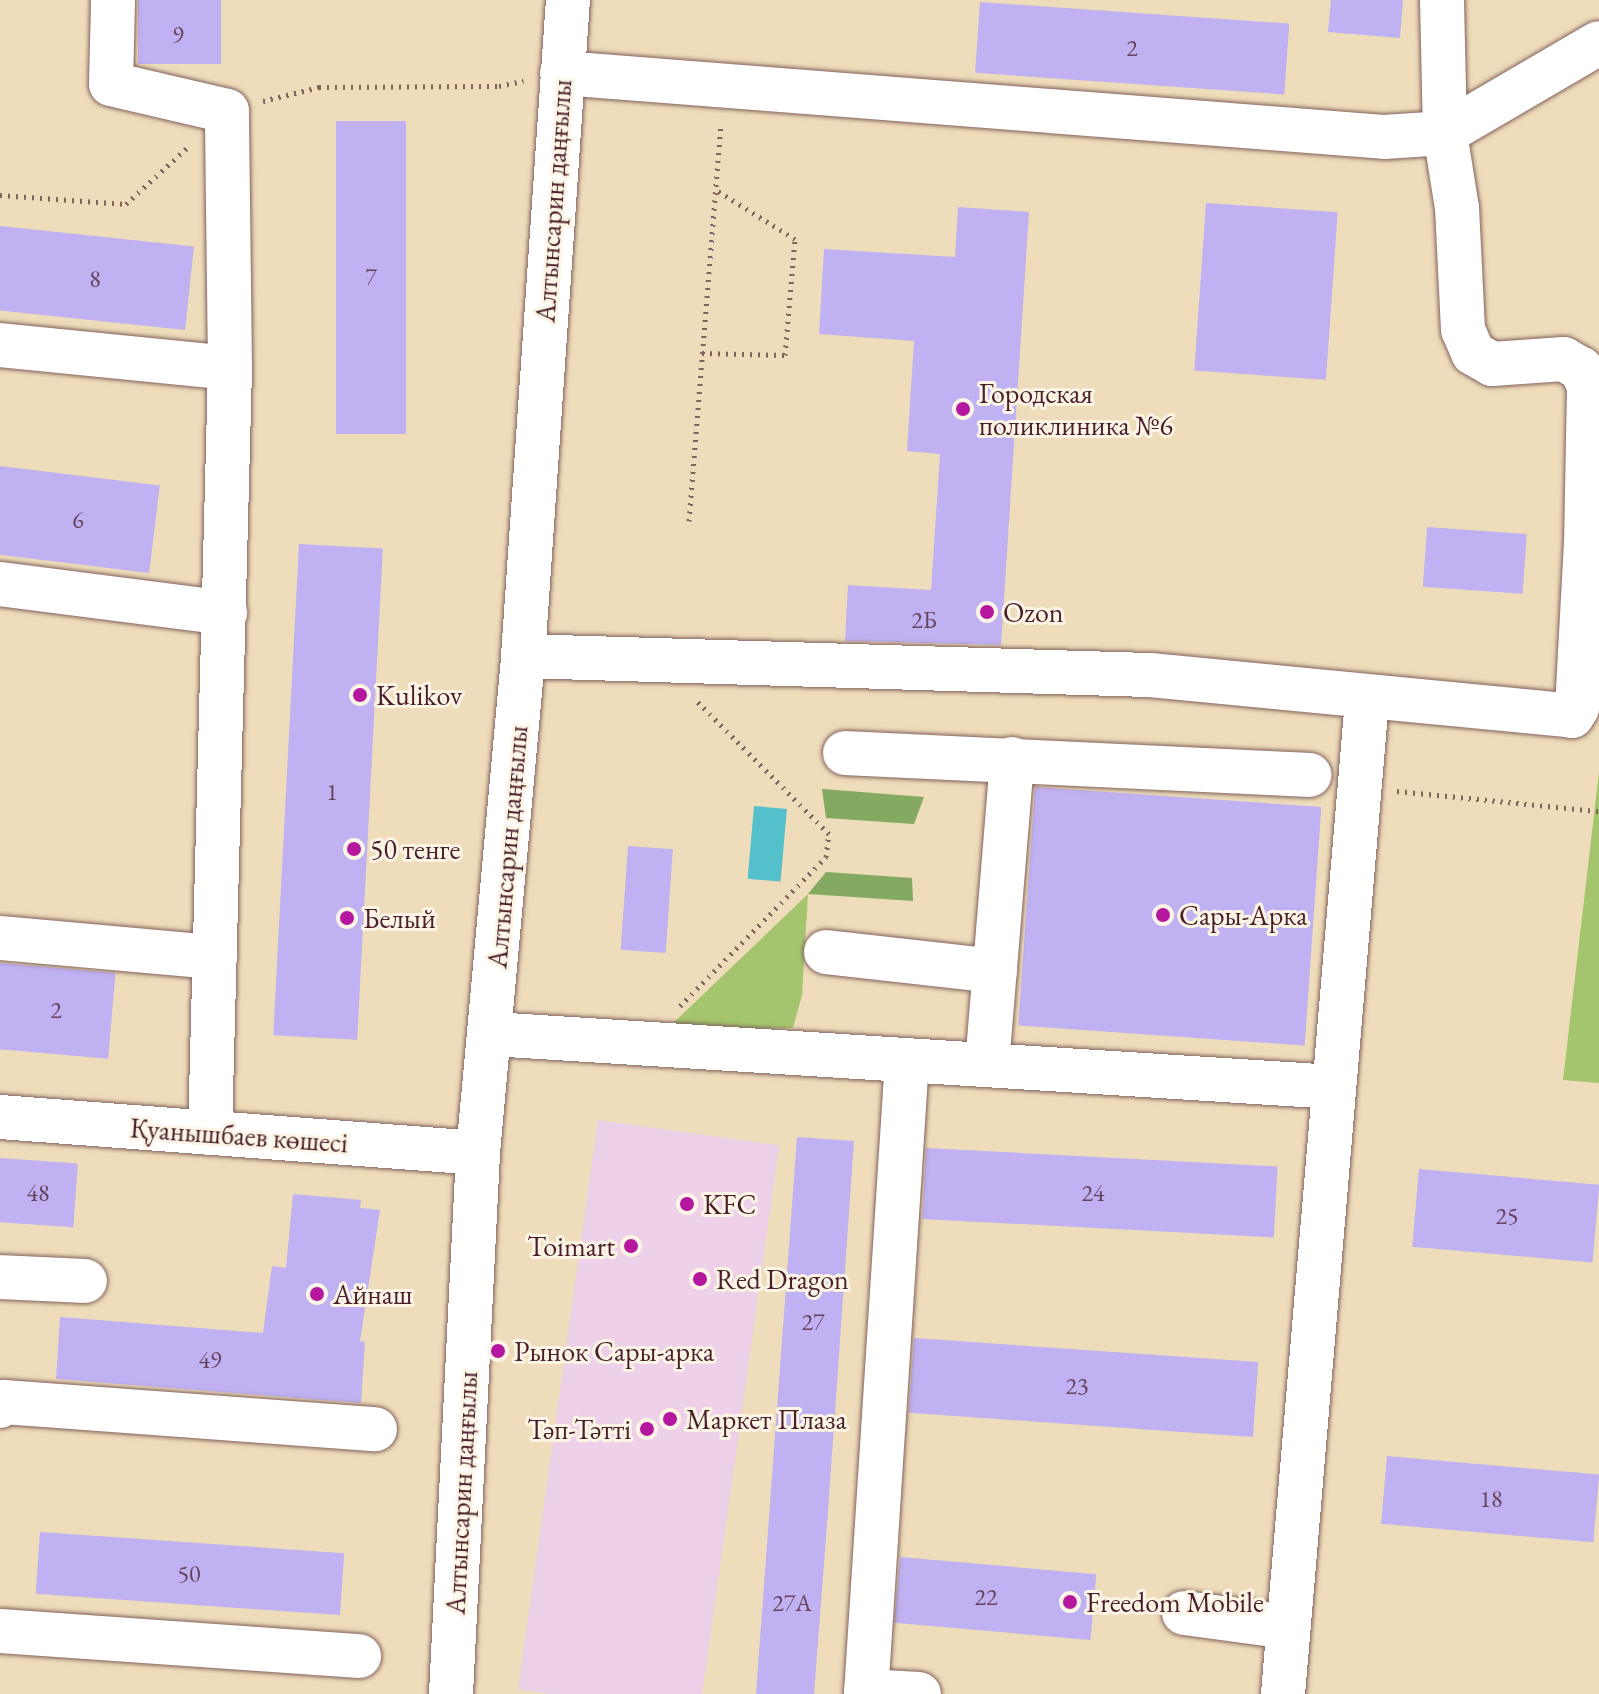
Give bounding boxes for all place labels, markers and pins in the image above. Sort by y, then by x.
place label: Городская поликлиника №6 [979,376,1173,442]
marker: Городская поликлиника №6 [954,400,972,418]
place label: Ozon [1003,595,1064,629]
marker: Ozon [978,603,996,621]
place label: Kulikov [376,678,462,712]
marker: Kulikov [351,686,369,704]
place label: 50 тенге [370,832,460,866]
marker: 50 тенге [345,840,363,858]
place label: Сары-Арка [1179,898,1307,932]
place label: Белый [363,901,436,935]
marker: Сары-Арка [1154,906,1172,924]
marker: Белый [338,909,356,927]
place label: KFC [703,1187,756,1221]
marker: KFC [678,1195,696,1213]
place label: Toimart [527,1229,615,1263]
marker: Toimart [622,1237,640,1255]
place label: Red Dragon [716,1262,849,1296]
marker: Red Dragon [691,1270,709,1288]
place label: Айнаш [333,1277,412,1311]
marker: Айнаш [308,1285,326,1303]
place label: Рынок Сары-арка [514,1334,714,1368]
marker: Рынок Сары-арка [489,1342,507,1360]
place label: Маркет Плаза [686,1402,847,1436]
marker: Маркет Плаза [661,1410,679,1428]
place label: Тәп-Тәтті [527,1412,631,1446]
marker: Тәп-Тәтті [638,1420,656,1438]
place label: Freedom Mobile [1086,1585,1264,1619]
marker: Freedom Mobile [1061,1593,1079,1611]

